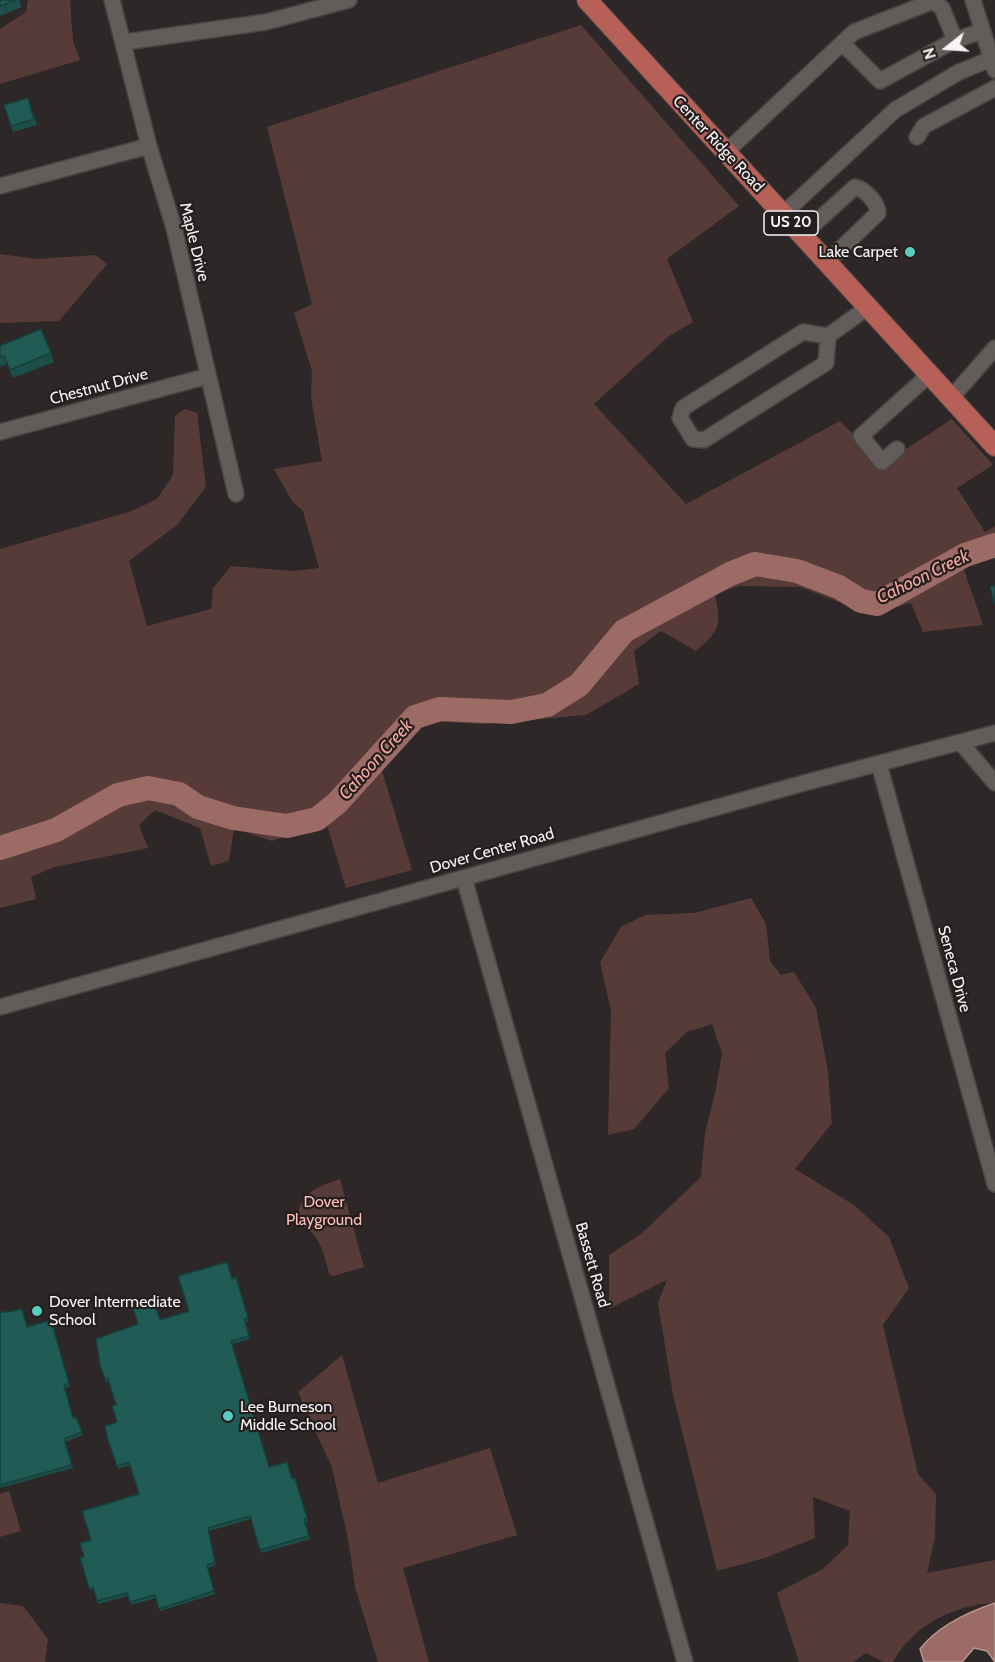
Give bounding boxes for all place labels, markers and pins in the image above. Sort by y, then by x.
place label: Lake Carpet [819,242,898,262]
marker: Lake Carpet [903,245,917,259]
place label: Dover Intermediate School [49,1292,181,1330]
marker: Dover Intermediate School [30,1304,44,1318]
place label: Lee Burneson Middle School [240,1397,336,1435]
marker: Lee Burneson Middle School [221,1409,235,1423]

